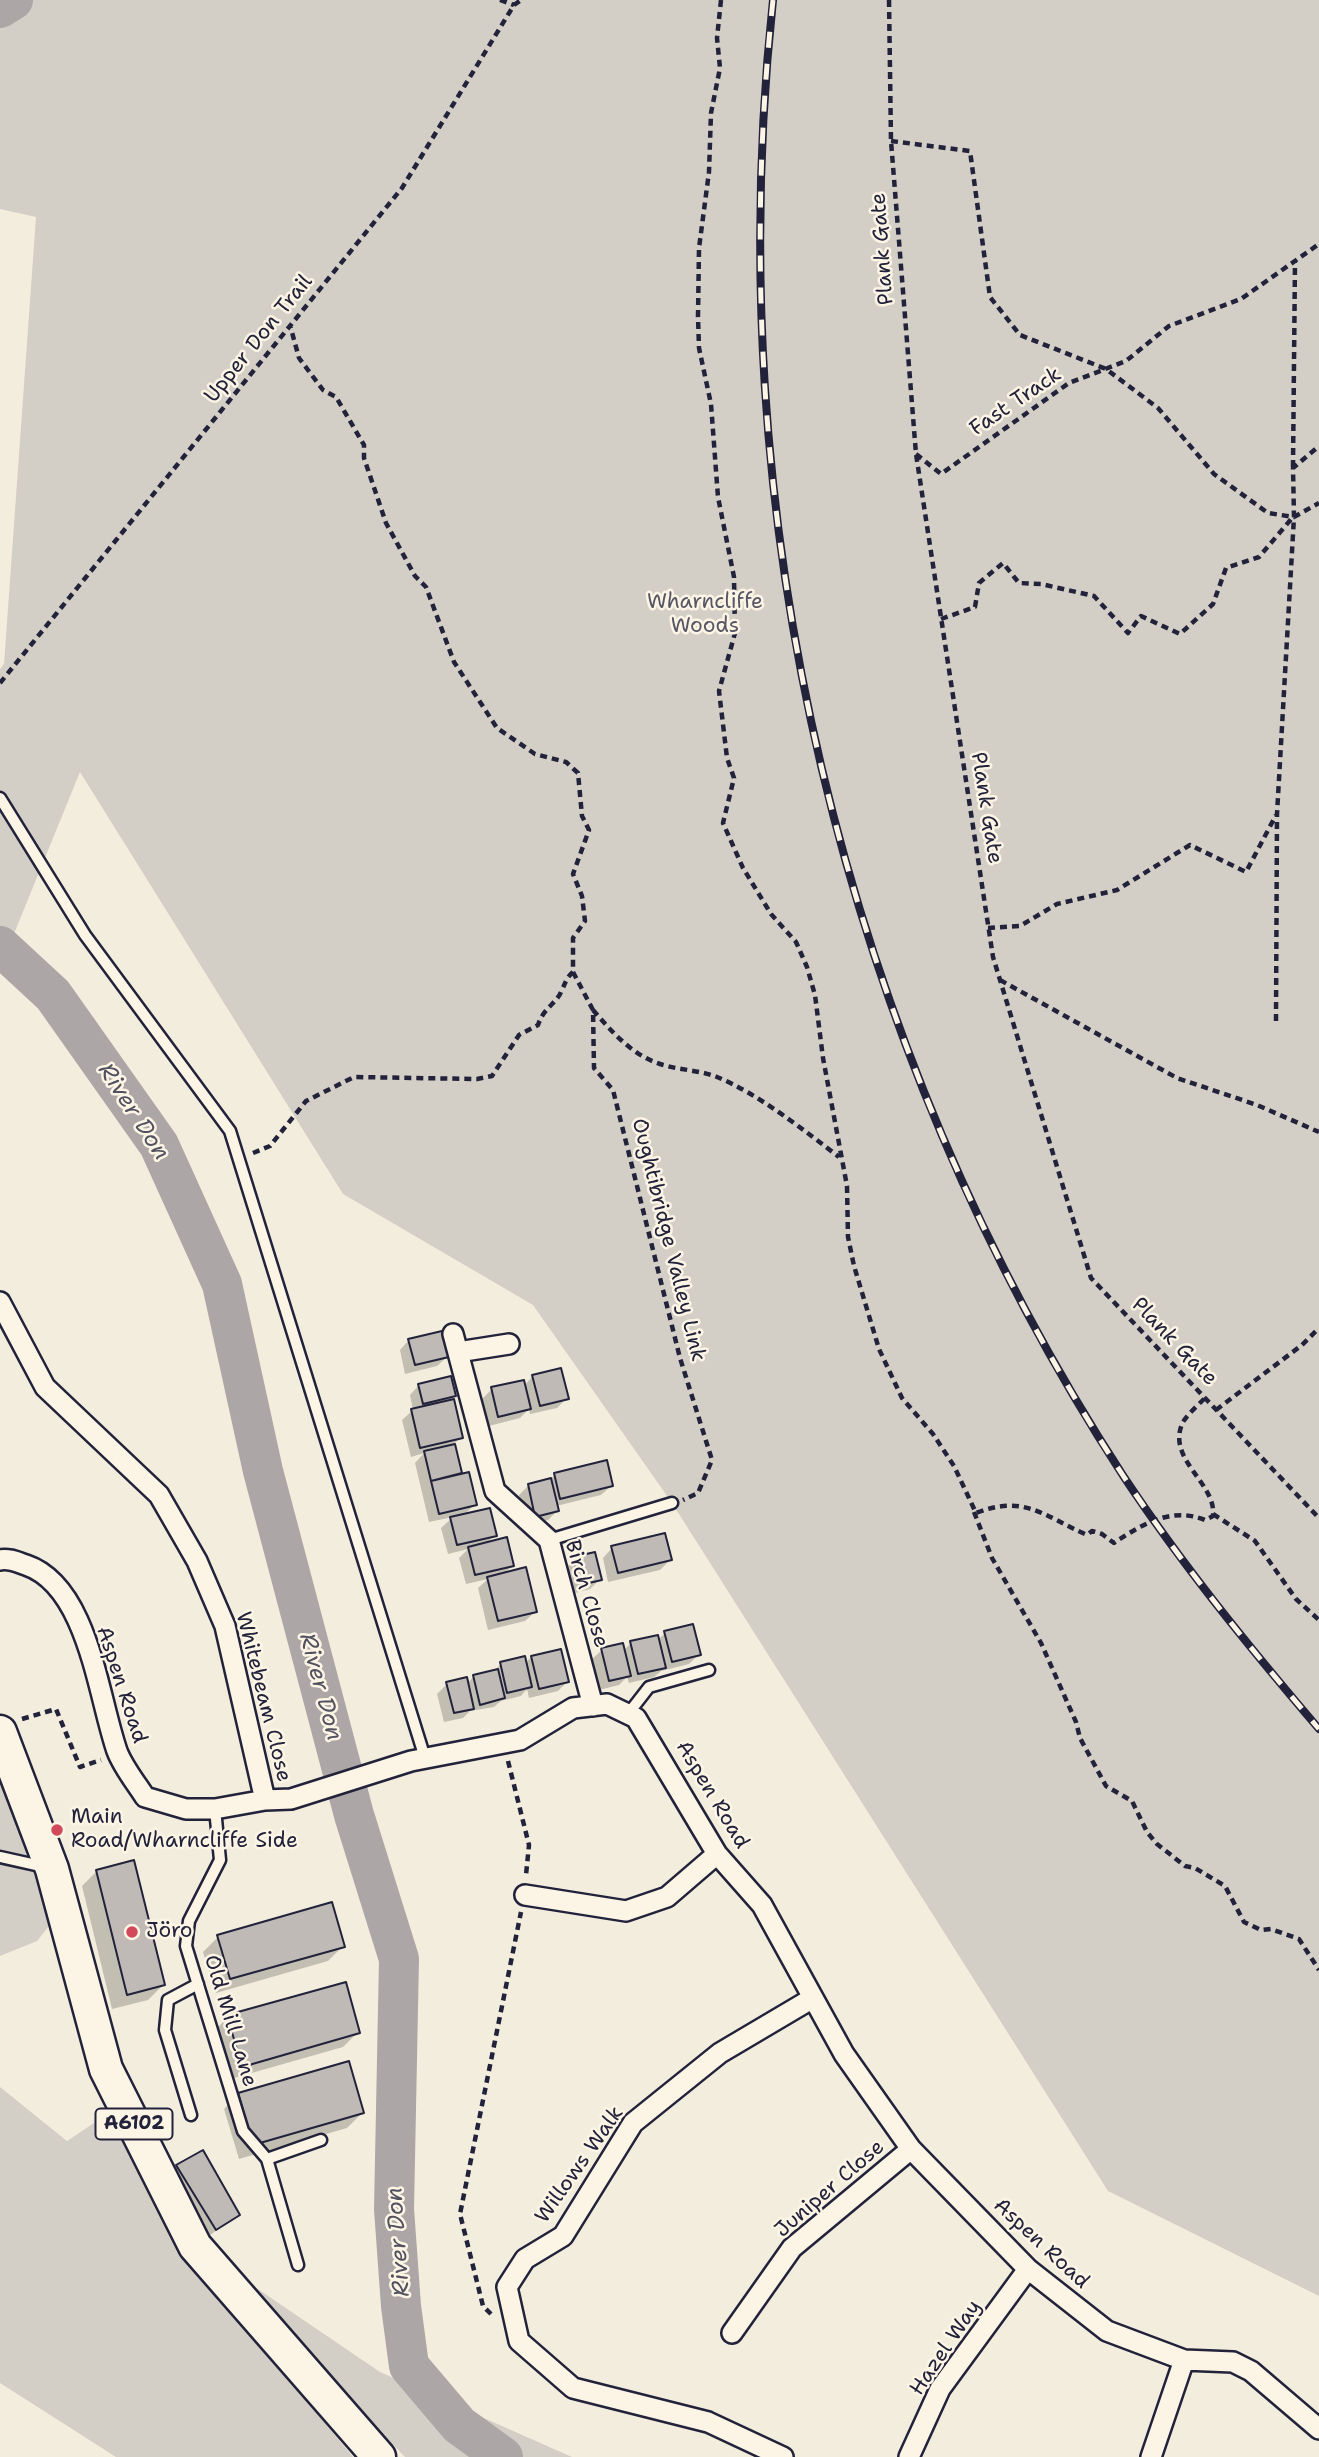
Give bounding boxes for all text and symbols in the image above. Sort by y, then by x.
street label: Plank Gate [866,192,900,306]
street label: Upper Don Trail [200,270,318,408]
street label: Fast Track [965,362,1067,442]
park label: Wharncliffe Woods [647,590,763,640]
street label: Plank Gate [965,750,1007,866]
water label: River Don [92,1058,174,1166]
street label: Oughtibridge Valley Link [626,1116,710,1364]
street label: Plank Gate [1126,1293,1222,1391]
street label: Birch Close [559,1537,613,1651]
street label: Whitebeam Close [230,1609,296,1785]
street label: Aspen Road [90,1623,152,1747]
water label: River Don [292,1630,348,1744]
street label: Aspen Road [670,1736,754,1854]
place label: Main Road/Wharncliffe Side [71,1805,298,1855]
marker: Main Road/Wharncliffe Side [49,1822,65,1838]
place label: Jöro [146,1919,193,1945]
marker: Jöro [124,1924,140,1940]
street label: Old Mill Lane [198,1952,262,2090]
street label: Willows Walk [530,2102,630,2228]
road number: A6102 [96,2108,172,2140]
street label: Juniper Close [770,2135,890,2243]
water label: River Don [381,2186,417,2298]
street label: Aspen Road [988,2193,1094,2295]
street label: Hazel Way [905,2296,987,2400]

